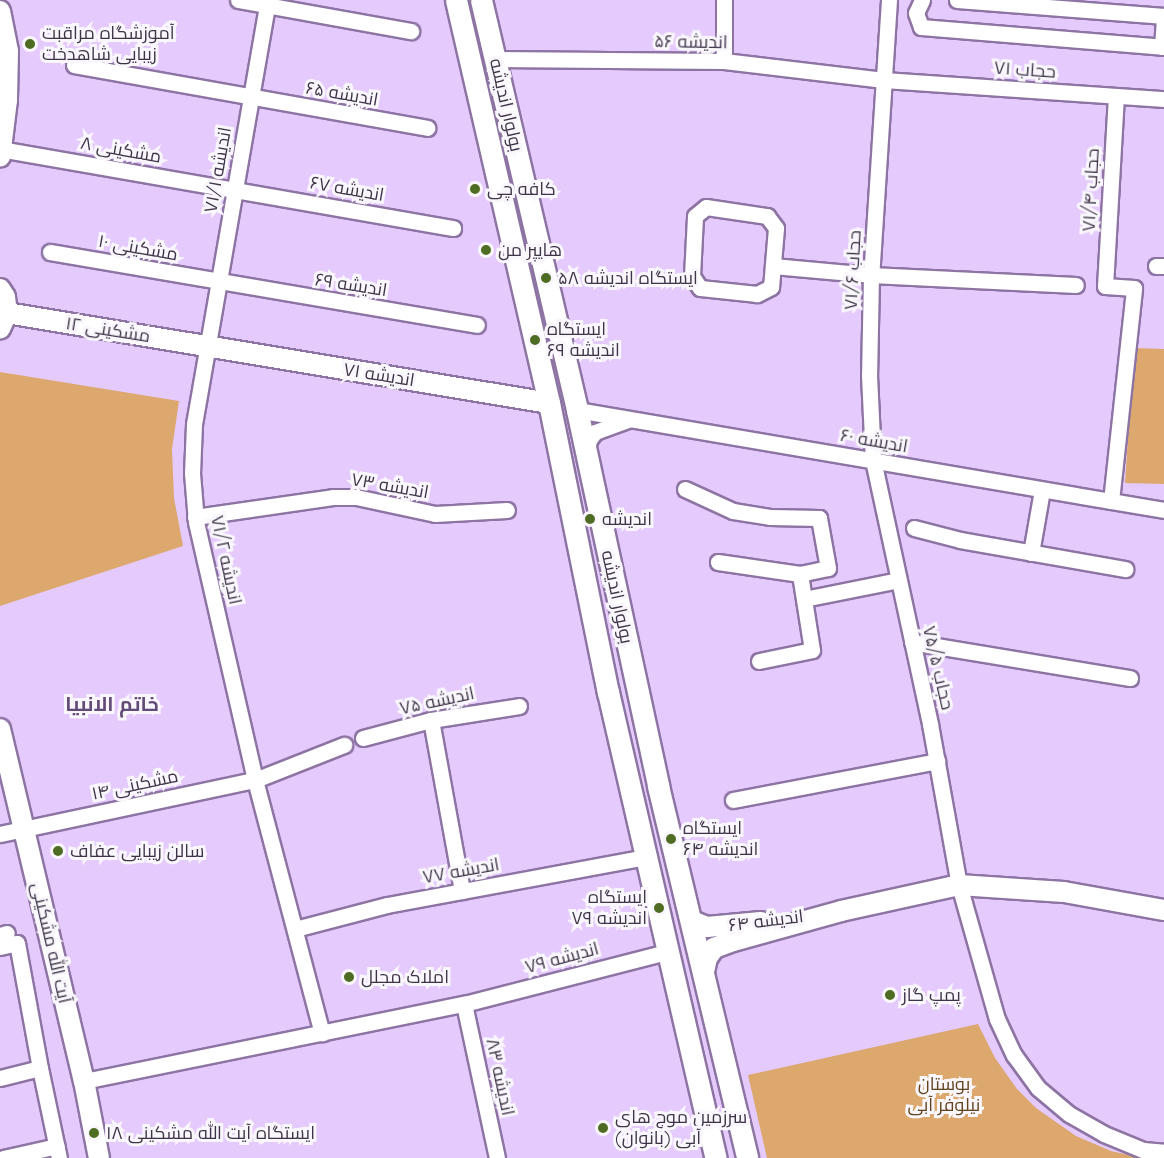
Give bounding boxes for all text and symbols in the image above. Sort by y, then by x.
place label: آموزشگاه مراقبت زیبایی شاهدخت [42,23,175,66]
street label: اندیشه ۵۶ [654,31,728,53]
marker: آموزشگاه مراقبت زیبایی شاهدخت [23,37,37,51]
street label: بولوار اندیشه [485,56,527,154]
street label: حجاب ۷۱ [993,57,1057,83]
street label: اندیشه ۶۵ [304,77,380,111]
street label: اندیشه ۷۱/۱ [200,125,236,215]
street label: مشکینی ۸ [79,132,163,168]
street label: حجاب ۷۱/۴ [1078,148,1104,232]
street label: اندیشه ۶۷ [308,172,386,206]
place label: کافه چی [487,178,556,200]
marker: کافه چی [468,182,482,196]
street label: حجاب ۷۱/۶ [840,229,866,311]
street label: مشکینی ۱۰ [97,230,179,266]
place label: هایپر من [498,239,562,261]
marker: هایپر من [479,243,493,257]
place label: ایستگاه اندیشه ۵۸ [558,267,698,289]
street label: اندیشه ۶۹ [313,269,389,301]
marker: ایستگاه اندیشه ۵۸ [539,271,553,285]
street label: مشکینی ۱۲ [64,313,152,347]
place label: ایستگاه اندیشه ۶۹ [547,319,620,362]
marker: ایستگاه اندیشه ۶۹ [528,333,542,347]
street label: اندیشه ۷۱ [342,359,416,391]
street label: اندیشه ۶۰ [839,424,909,458]
street label: اندیشه ۷۳ [350,469,430,503]
place label: اندیشه [602,508,652,530]
marker: اندیشه [583,512,597,526]
street label: اندیشه ۷۱/۲ [206,513,246,607]
street label: بولوار اندیشه [597,548,637,646]
street label: حجاب ۷۵/۵ [918,624,958,712]
street label: اندیشه ۷۵ [398,683,476,719]
district label: خاتم الانبیا [65,691,159,715]
street label: مشکینی ۱۴ [90,765,180,805]
place label: ایستگاه اندیشه ۶۴ [683,818,758,860]
marker: ایستگاه اندیشه ۶۴ [664,832,678,846]
place label: سالن زیبایی عفاف [70,840,204,862]
marker: سالن زیبایی عفاف [51,844,65,858]
street label: اندیشه ۷۷ [421,854,501,888]
street label: آیت الله مشکینی [27,880,75,1006]
place label: ایستگاه اندیشه ۷۹ [572,887,647,930]
marker: ایستگاه اندیشه ۷۹ [652,901,666,915]
street label: اندیشه ۶۴ [727,906,805,936]
street label: اندیشه ۷۹ [523,938,601,978]
place label: املاک مجلل [361,966,449,988]
marker: املاک مجلل [342,970,356,984]
place label: پمپ گاز [902,984,961,1006]
marker: پمپ گاز [883,988,897,1002]
street label: اندیشه ۸۳ [481,1036,519,1118]
park label: بوستان نیلوفر آبی [908,1074,980,1116]
place label: سرزمین موج های آبی (بانوان) [615,1107,747,1150]
marker: سرزمین موج های آبی (بانوان) [596,1121,610,1135]
place label: ایستگاه آیت الله مشکینی ۱۸ [106,1122,315,1144]
marker: ایستگاه آیت الله مشکینی ۱۸ [87,1126,101,1140]

